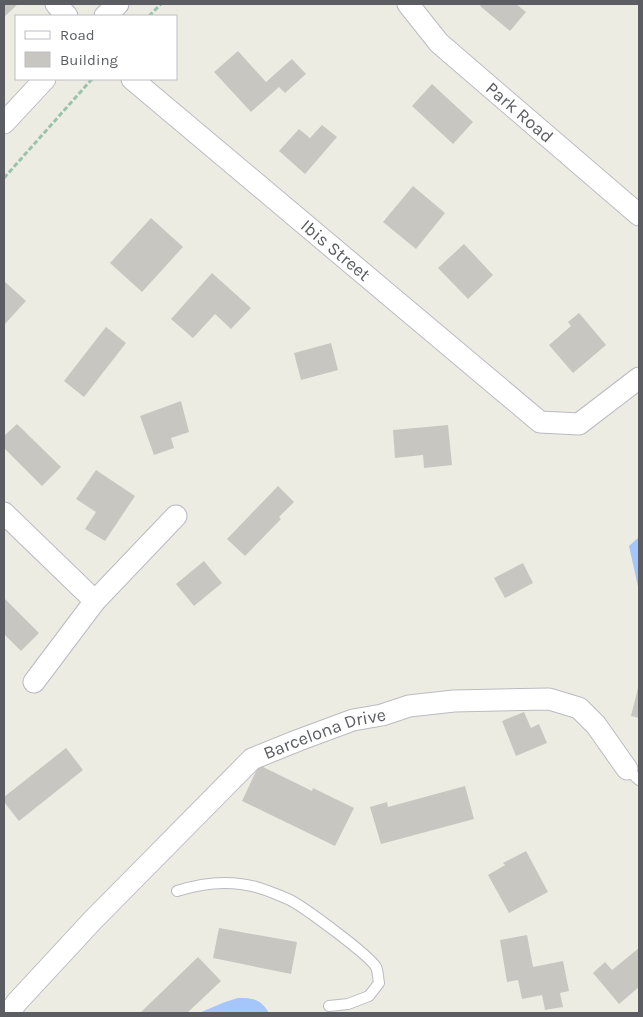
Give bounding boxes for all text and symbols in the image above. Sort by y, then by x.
legend [15,15,178,80]
text: Road [60,26,95,44]
text: Building [60,51,118,69]
street label: Park Road [481,77,558,147]
street label: Ibis Street [296,215,375,286]
street label: Barcelona Drive [260,704,388,764]

